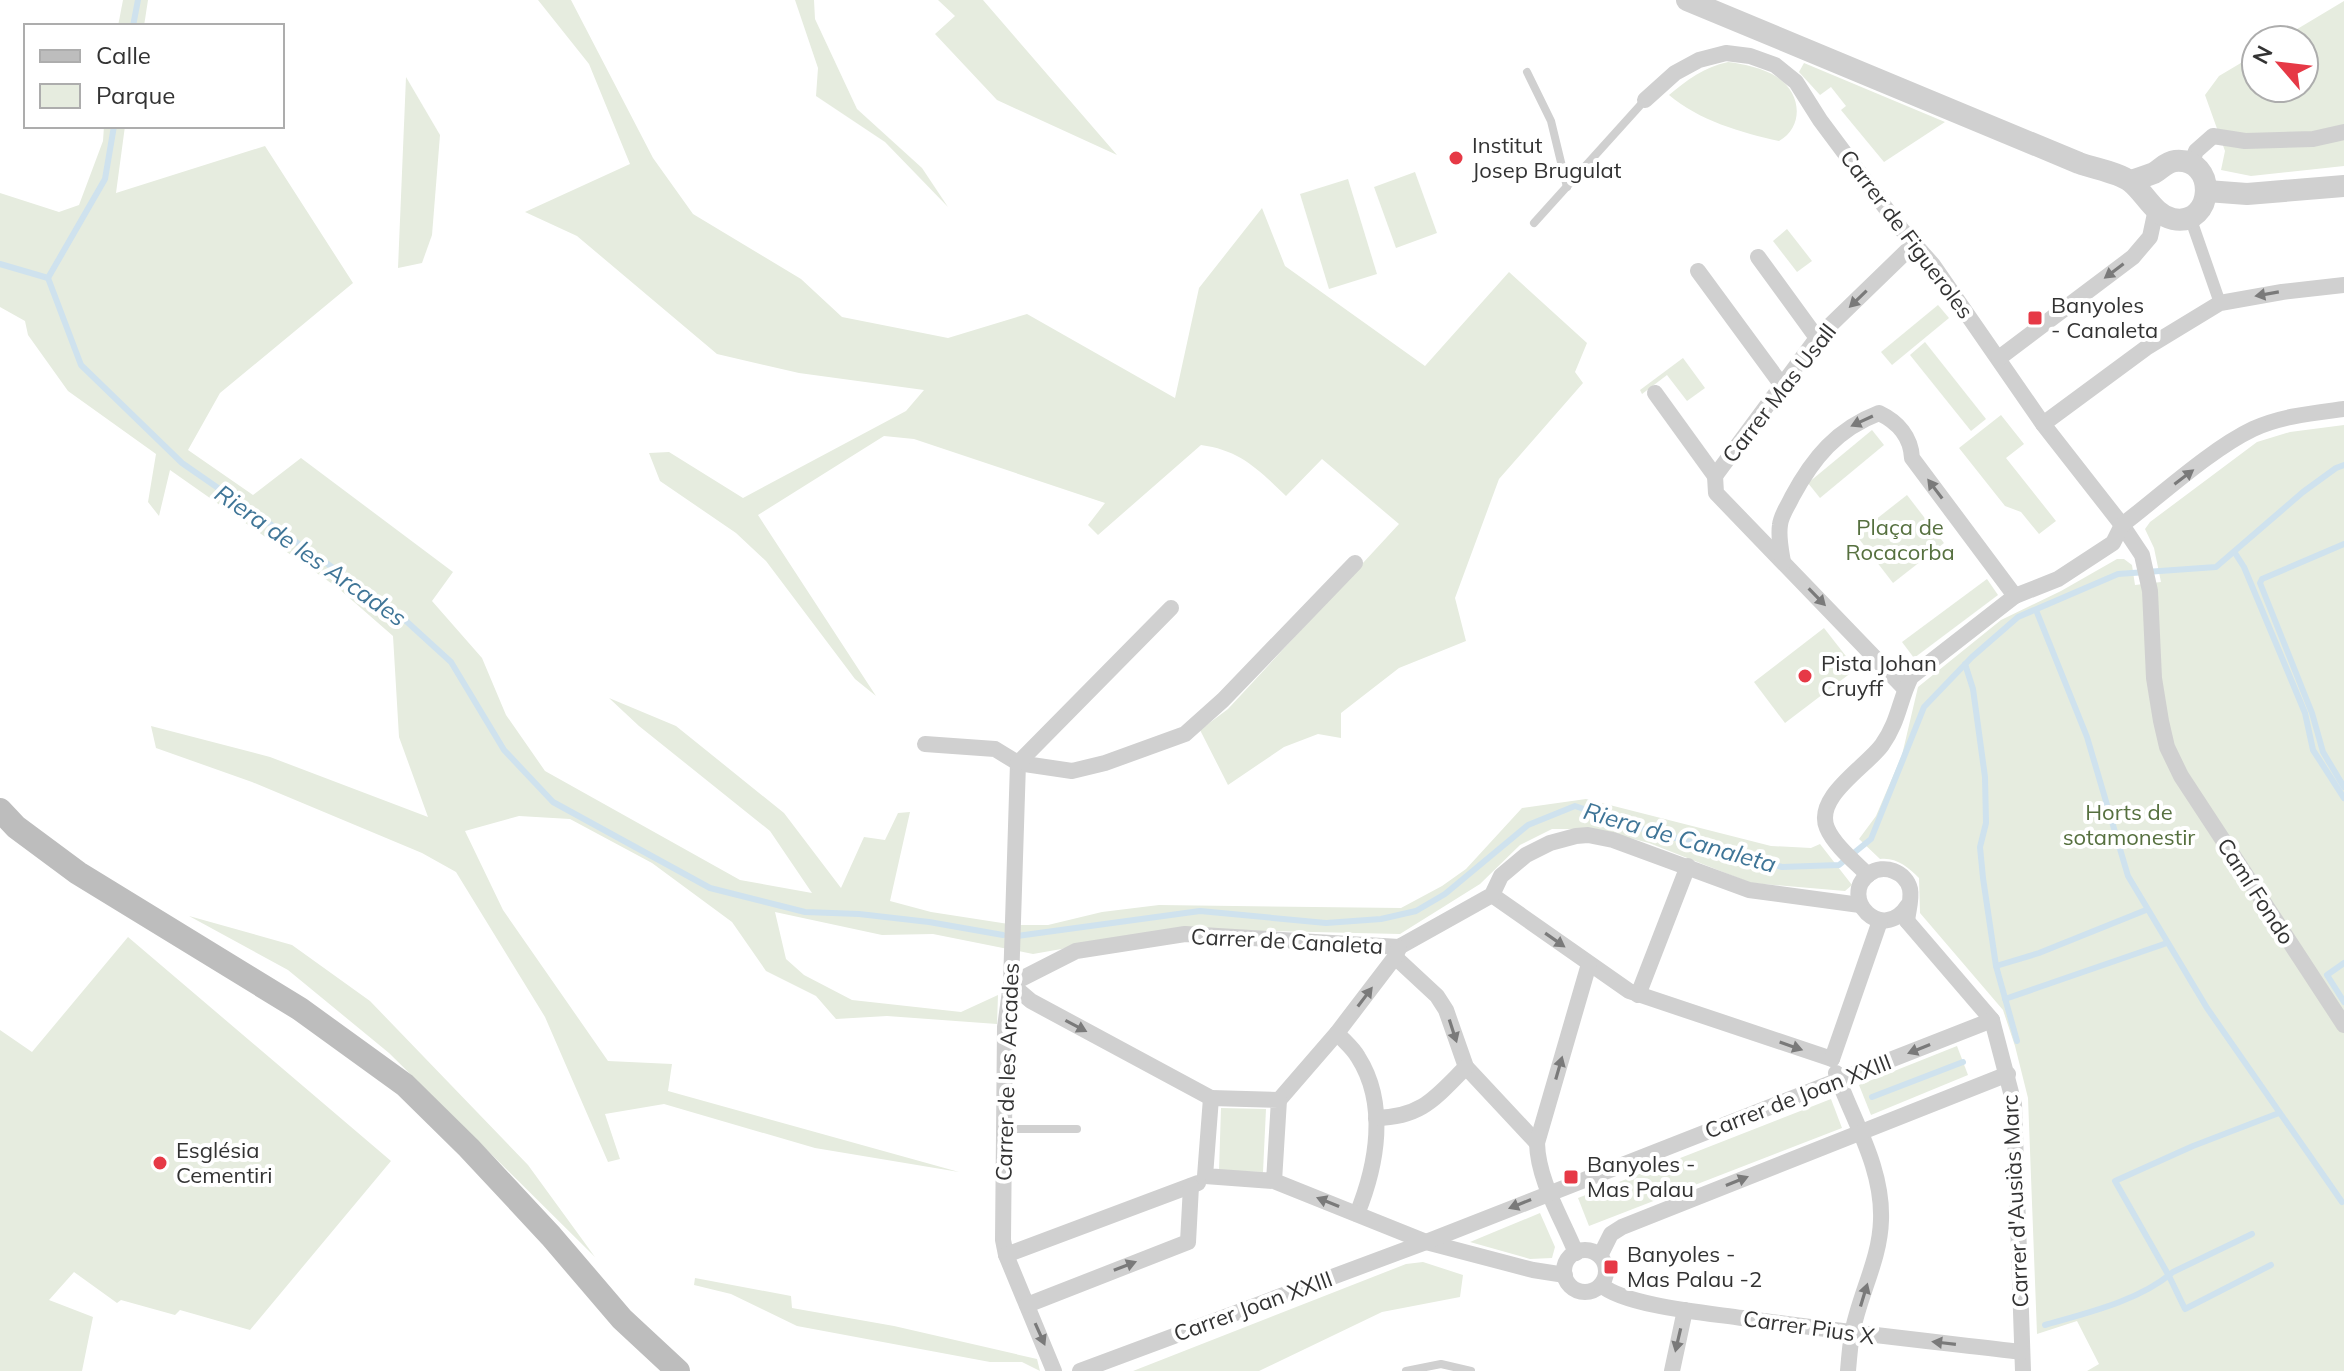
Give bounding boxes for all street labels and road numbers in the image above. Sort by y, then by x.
street label: Carrer de Figueroles [1834,144,1980,324]
street label: Carrer Mas Usall [1716,318,1842,468]
street label: Camí Fondo [2211,832,2301,950]
street label: Carrer de Canaleta [1190,922,1384,960]
street label: Carrer de les Arcades [989,962,1025,1182]
street label: Carrer de Joan XXIII [1701,1047,1895,1145]
street label: Carrer d'Ausiàs Marc [1995,1094,2035,1308]
street label: Carrer Joan XXIII [1170,1264,1336,1348]
street label: Carrer Pius X [1741,1304,1877,1350]

